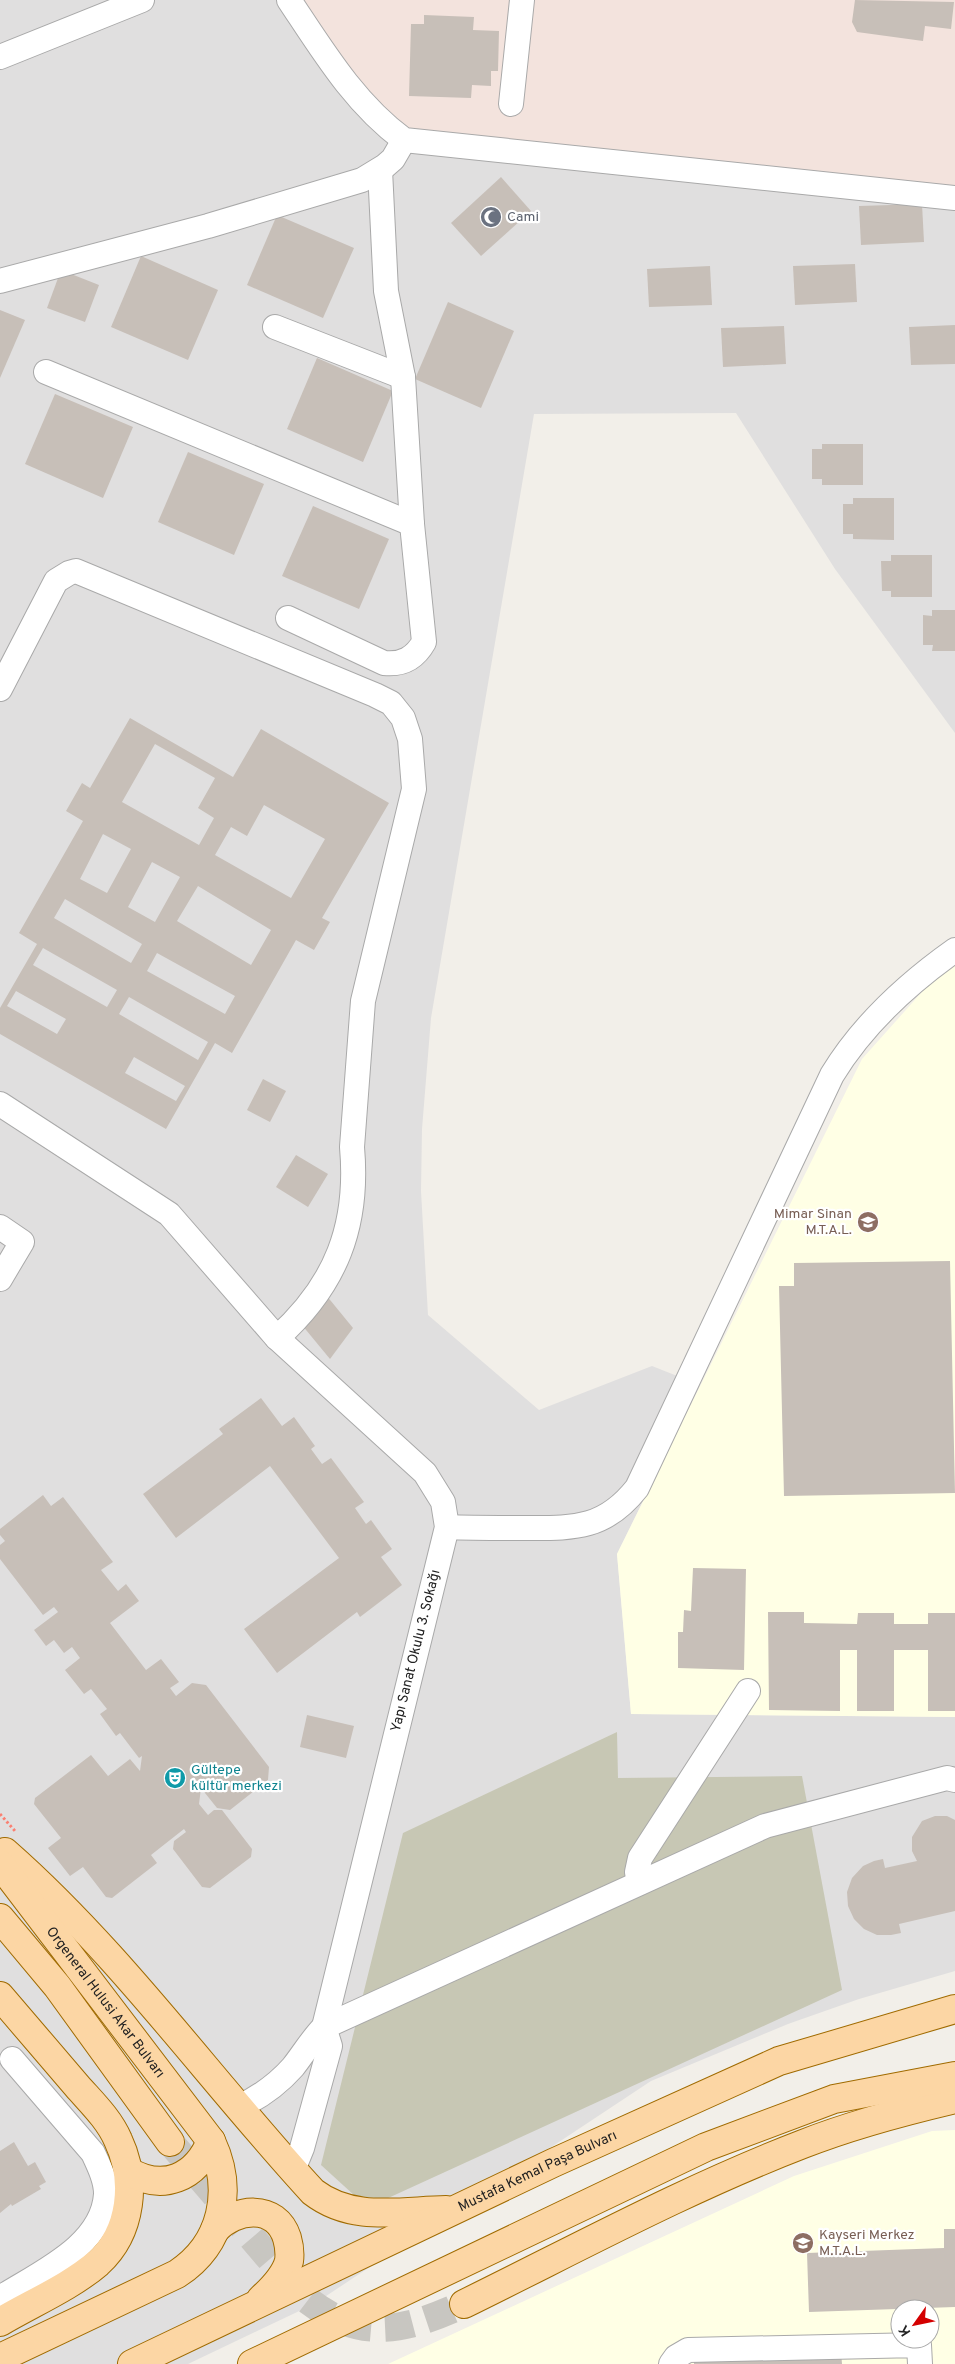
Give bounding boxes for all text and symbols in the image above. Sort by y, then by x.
mosque icon: Cami [479,205,503,229]
place label: Cami [507,209,539,226]
place label: Mimar Sinan M.T.A.L. [774,1206,852,1239]
school or university icon: Mimar Sinan M.T.A.L. [856,1210,880,1234]
street label: Yapı Sanat Okulu 3. Sokağı [388,1568,444,1734]
place label: Gültepe kültür merkezi [191,1762,282,1795]
theatre icon: Gültepe kültür merkezi [163,1766,187,1790]
street label: Orgeneral Hulusi Akar Bulvarı [43,1924,168,2081]
street label: Mustafa Kemal Paşa Bulvarı [455,2127,620,2216]
place label: Kayseri Merkez M.T.A.L. [819,2227,915,2260]
school or university icon: Kayseri Merkez M.T.A.L. [791,2231,815,2255]
north arrow [890,2299,940,2349]
text: K [895,2321,915,2339]

